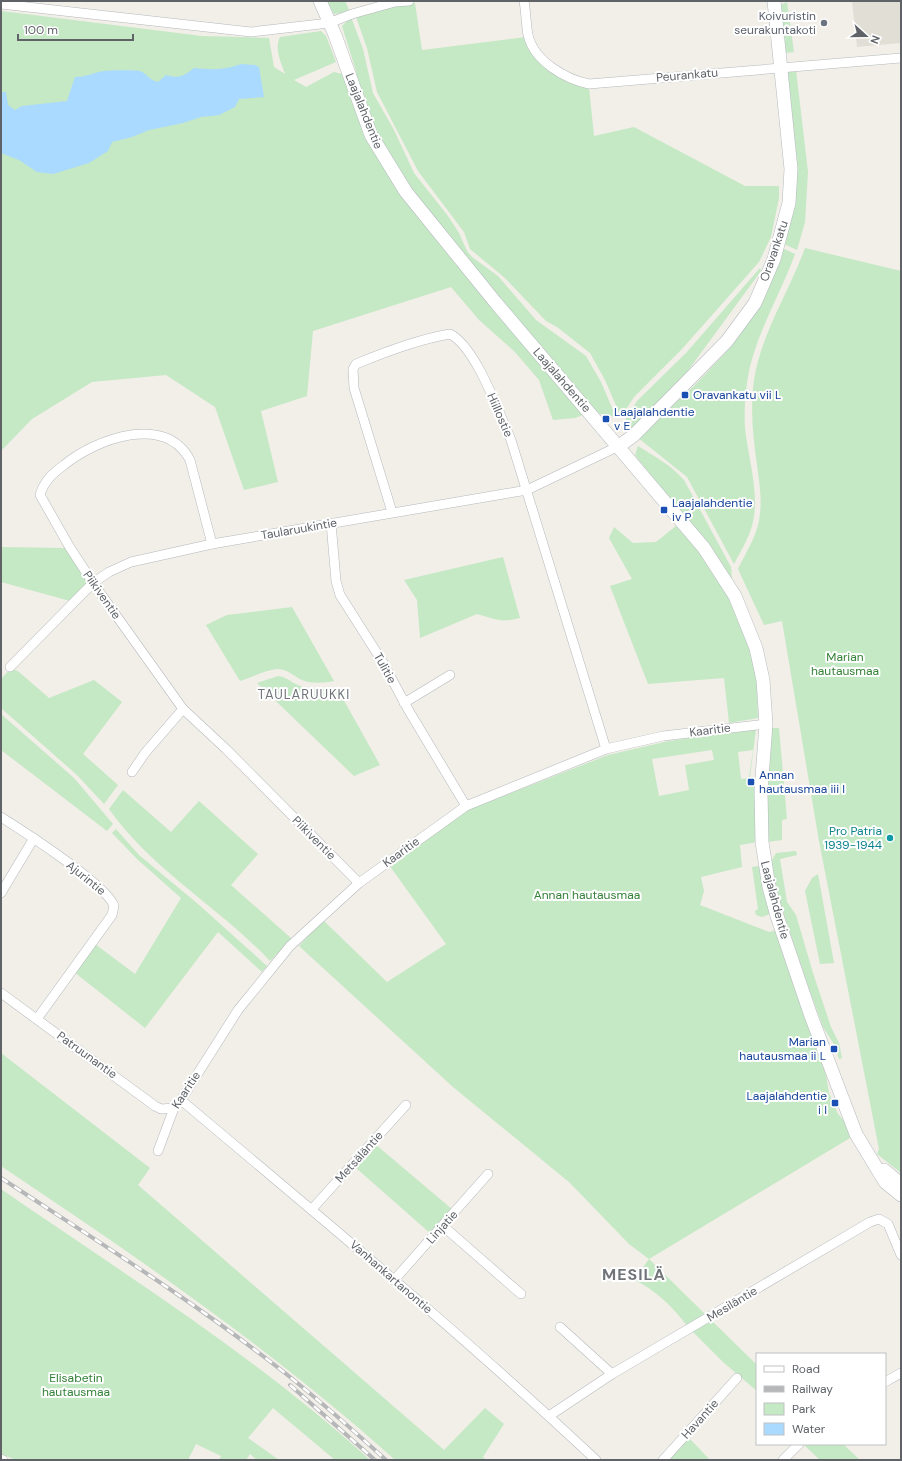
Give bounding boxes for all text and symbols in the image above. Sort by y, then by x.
place label: Koivuristin seurakuntakoti [734,8,816,38]
scale bar [18,16,133,42]
north arrow [846,16,886,56]
marker: Koivuristin seurakuntakoti [819,18,829,28]
text: 100 m [24,22,58,38]
text: N [867,33,883,46]
street label: Peurankatu [655,64,719,86]
street label: Laajalahdentie [341,71,387,152]
street label: Oravankatu [756,218,792,284]
street label: Laajalahdentie [530,344,595,416]
place label: Oravankatu vii L [693,387,781,403]
street label: Hiillostie [483,390,517,440]
marker: Oravankatu vii L [680,390,690,400]
place label: Laajalahdentie v E [614,404,695,434]
marker: Laajalahdentie v E [601,414,611,424]
place label: Laajalahdentie iv P [672,495,753,525]
marker: Laajalahdentie iv P [659,505,669,515]
street label: Taularuukintie [260,514,338,544]
street label: Piikiventie [79,568,125,623]
park label: Marian hautausmaa [811,649,879,679]
street label: Tulitie [370,650,400,686]
district label: TAULARUUKKI [258,686,350,703]
street label: Kaaritie [688,720,732,740]
place label: Annan hautausmaa iii I [759,767,845,797]
marker: Annan hautausmaa iii I [746,777,756,787]
street label: Piikiventie [289,813,340,864]
place label: Pro Patria 1939-1944 [824,823,882,853]
street label: Kaaritie [379,833,423,871]
marker: Pro Patria 1939-1944 [885,833,895,843]
street label: Ajurintie [63,857,109,899]
street label: Laajalahdentie [757,859,793,941]
park label: Annan hautausmaa [534,887,640,903]
street label: Patruunantie [54,1028,120,1082]
place label: Marian hautausmaa ii L [739,1034,826,1064]
marker: Marian hautausmaa ii L [829,1044,839,1054]
street label: Kaaritie [168,1068,204,1112]
place label: Laajalahdentie i I [746,1088,827,1118]
marker: Laajalahdentie i I [830,1098,840,1108]
street label: Metsäläntie [331,1128,387,1186]
street label: Linjatie [423,1207,461,1247]
street label: Vanhankartanontie [346,1237,436,1317]
district label: MESILÄ [602,1264,666,1285]
street label: Mesiläntie [704,1283,760,1325]
legend [756,1353,886,1445]
text: Road [792,1361,820,1377]
park label: Elisabetin hautausmaa [42,1370,110,1400]
text: Railway [792,1381,833,1397]
street label: Havantie [678,1396,722,1442]
text: Park [792,1401,816,1417]
text: Water [792,1421,826,1437]

